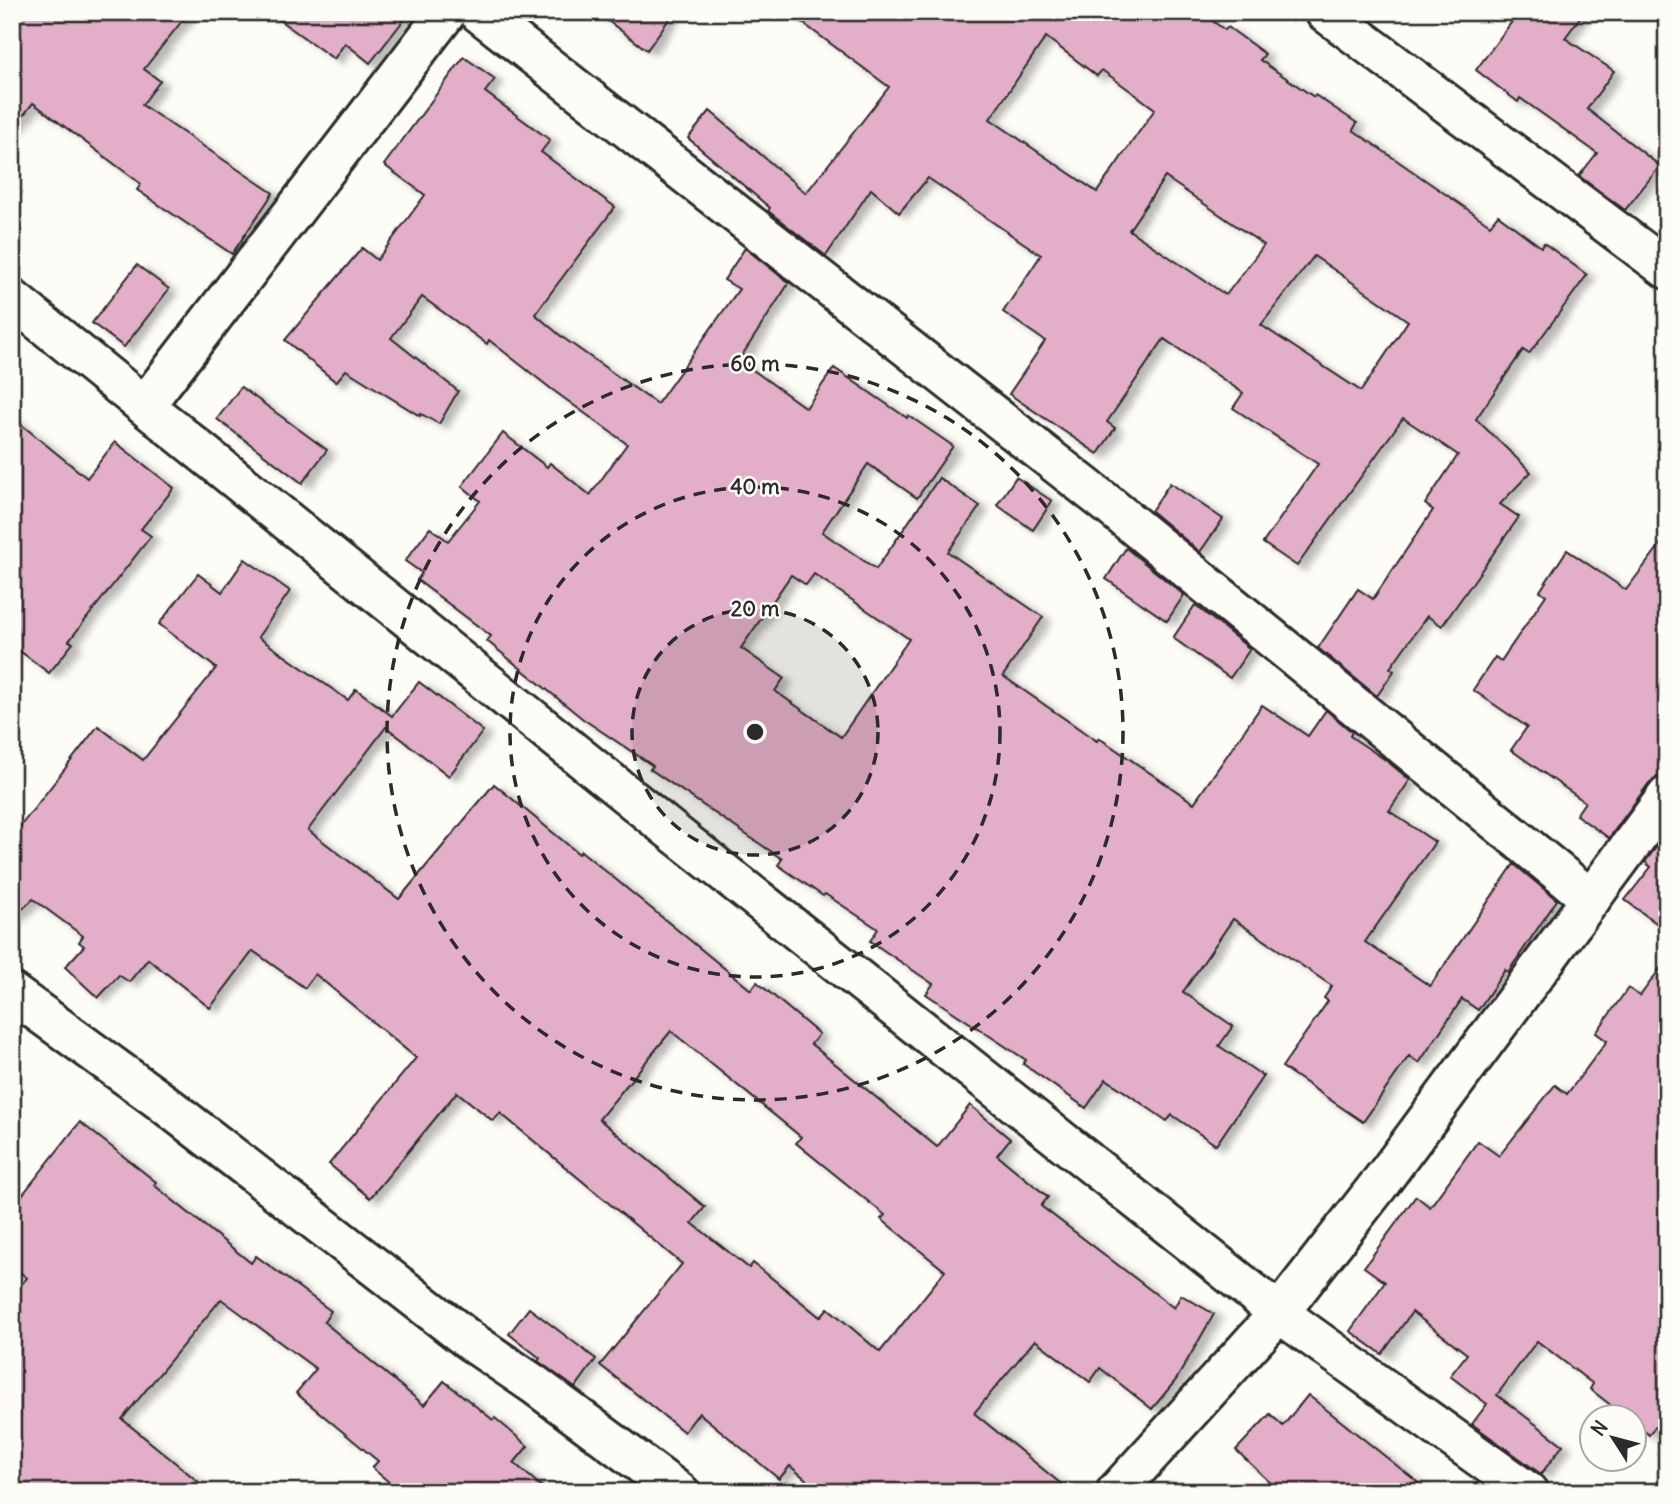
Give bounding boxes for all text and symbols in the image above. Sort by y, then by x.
text: 60 m [730,350,780,377]
text: 40 m [730,473,780,500]
text: 20 m [731,595,780,622]
centre of rings [743,720,767,744]
north arrow [1578,1402,1648,1472]
text: N [1586,1416,1613,1440]

